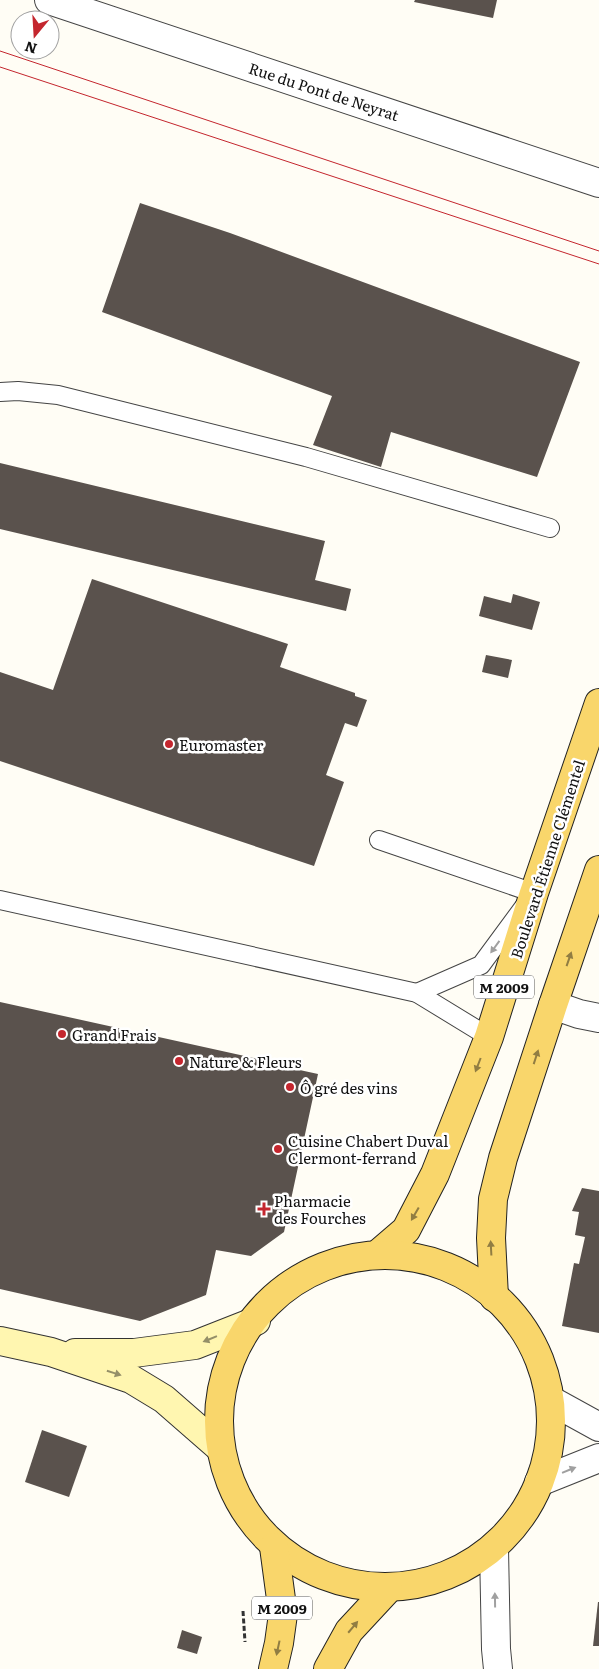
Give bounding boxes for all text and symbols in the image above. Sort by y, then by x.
north arrow [10,10,60,60]
text: N [22,37,39,60]
street label: Rue du Pont de Neyrat [246,56,402,126]
place label: Euromaster [179,733,263,756]
marker: Euromaster [163,738,175,750]
street label: Boulevard Étienne Clémentel [504,757,590,961]
one-way arrow [490,940,500,954]
one-way arrow [565,951,573,966]
road number: M 2009 [474,976,534,999]
place label: Grand Frais [72,1023,156,1046]
marker: Grand Frais [56,1028,68,1040]
one-way arrow [532,1049,540,1064]
place label: Nature & Fleurs [189,1050,302,1073]
marker: Nature & Fleurs [173,1055,185,1067]
one-way arrow [474,1058,482,1073]
place label: Ô gré des vins [300,1076,398,1099]
marker: Ô gré des vins [284,1081,296,1093]
place label: Cuisine Chabert Duval Clermont-ferrand [288,1129,448,1169]
marker: Cuisine Chabert Duval Clermont-ferrand [272,1143,284,1155]
place label: Pharmacie des Fourches [274,1189,366,1229]
marker: Pharmacie des Fourches [258,1203,270,1215]
one-way arrow [410,1208,419,1221]
one-way arrow [487,1240,495,1256]
one-way arrow [203,1336,218,1343]
one-way arrow [107,1370,122,1378]
one-way arrow [562,1466,577,1474]
one-way arrow [491,1592,499,1608]
road number: M 2009 [252,1596,312,1620]
one-way arrow [347,1621,358,1634]
one-way arrow [274,1640,282,1655]

